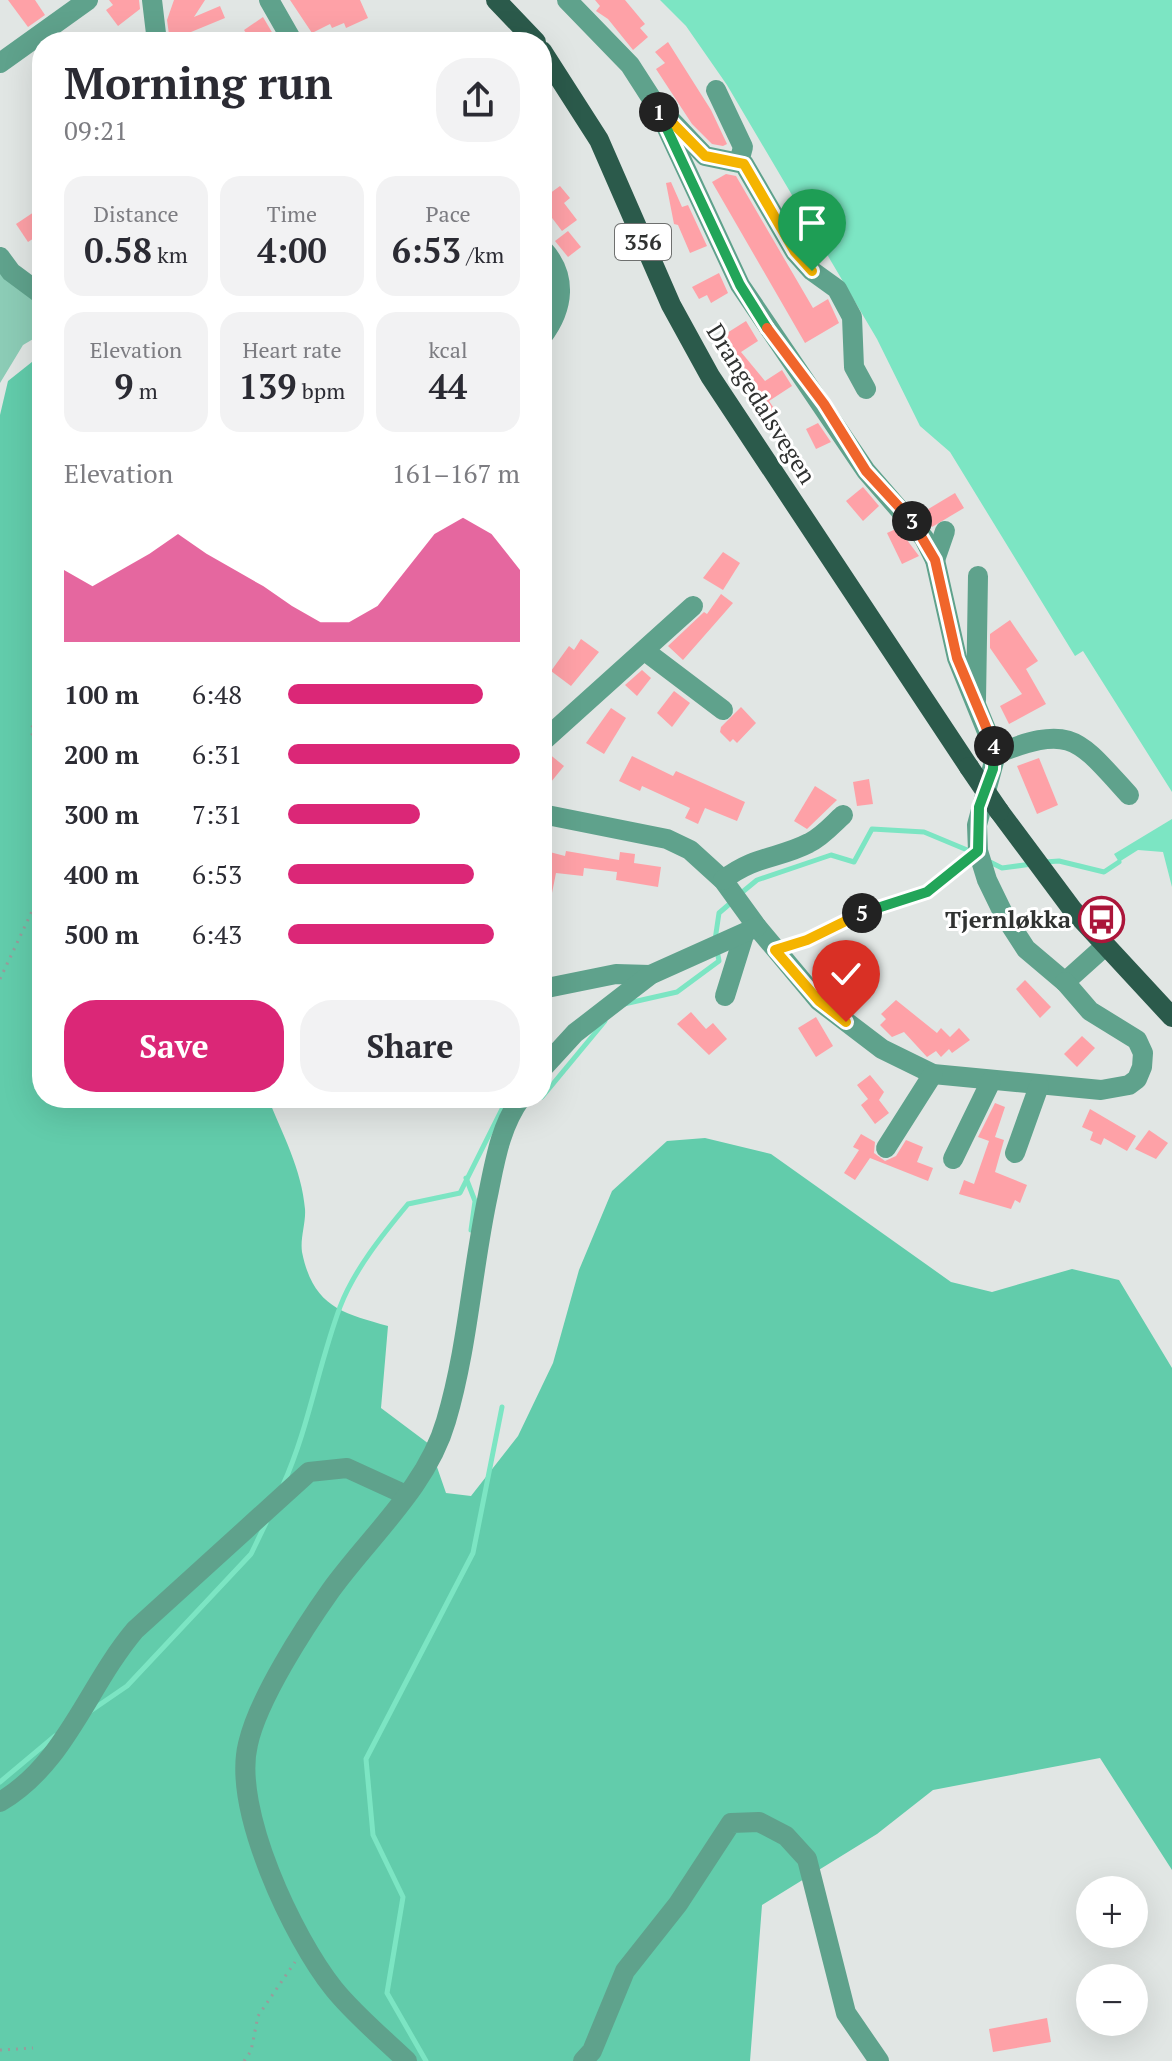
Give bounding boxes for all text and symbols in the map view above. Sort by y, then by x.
text: Morning run [64,53,333,112]
button: share [436,58,520,142]
pin: 1 [639,92,679,132]
text: 1 [653,97,665,126]
text: 09:21 [64,113,128,147]
pin [778,189,846,271]
text: Distance [94,199,179,228]
text: Time [267,199,317,228]
text: Pace [425,199,471,228]
icon: arrive [790,201,834,245]
road number: 356 [615,224,671,260]
text: 0.58 [84,228,152,273]
text: 4:00 [257,228,327,273]
text: 6:53 [392,228,461,273]
text: km [152,240,188,269]
text: /km [461,240,504,269]
street label: Drangedalsvegen [700,317,824,490]
text: Elevation [90,335,182,364]
text: Heart rate [243,335,341,364]
text: kcal [428,335,468,364]
text: 9 [114,364,133,409]
text: 139 [239,364,296,409]
text: 44 [429,364,467,409]
text: m [133,376,158,405]
text: bpm [296,376,345,405]
text: Elevation [64,456,173,490]
text: 161–167 m [392,456,520,490]
pin: 3 [892,501,932,541]
text: 3 [906,506,918,535]
text: 100 m [64,677,139,711]
text: 6:48 [192,677,242,711]
pin: 4 [974,726,1014,766]
text: 4 [988,731,1000,760]
text: 200 m [64,737,139,771]
text: 6:31 [192,737,242,771]
text: 300 m [64,797,139,831]
text: 7:31 [192,797,242,831]
text: 400 m [64,857,139,891]
text: 6:53 [192,857,242,891]
pin: 5 [842,893,882,933]
bus stop icon: Tjernløkka [1078,896,1126,944]
text: 5 [856,898,868,927]
place label: Tjernløkka [945,903,1072,935]
text: 500 m [64,917,139,951]
text: 6:43 [192,917,242,951]
pin [812,940,880,1022]
icon: check [824,952,868,996]
button: Save [64,1000,284,1092]
button: Share [300,1000,520,1092]
map controls [1076,1876,1148,2036]
button: + [1076,1876,1148,1948]
button: − [1076,1964,1148,2036]

